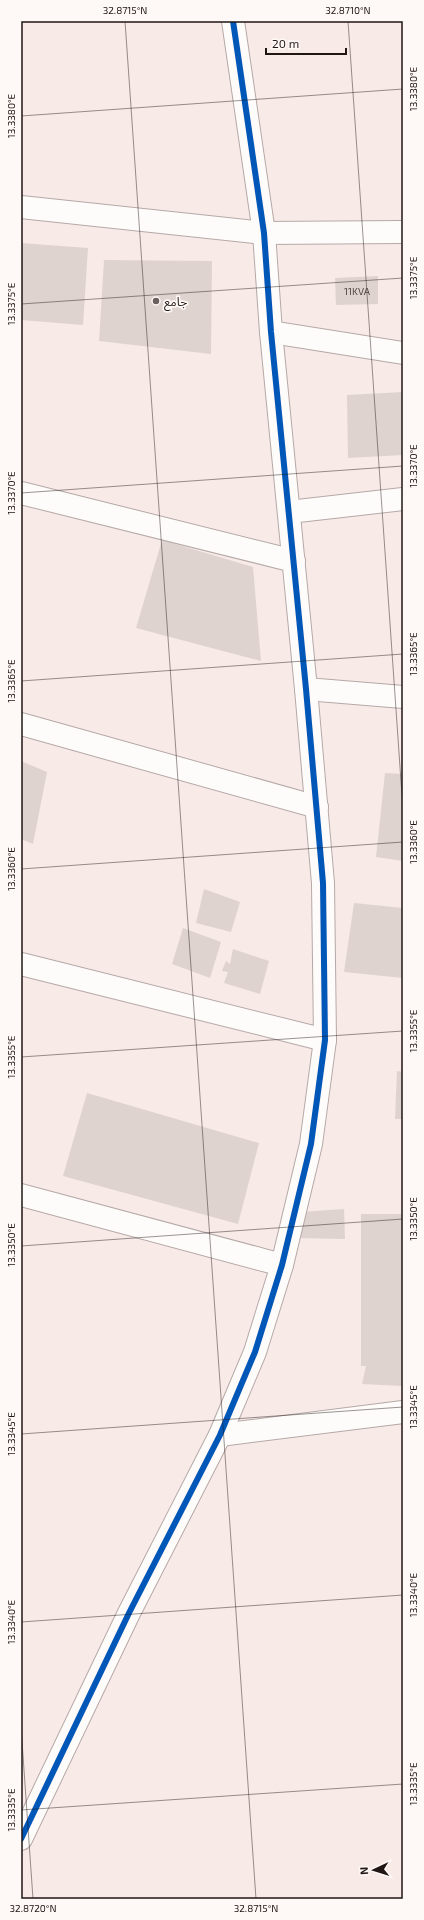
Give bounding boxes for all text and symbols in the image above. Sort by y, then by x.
text: 32.8715°N [103,4,147,16]
text: 32.8710°N [325,4,371,16]
scale bar [266,30,346,56]
text: 20 m [272,36,299,50]
text: 13.3380°E [407,66,419,111]
text: 13.3380°E [5,93,17,138]
text: 13.3375°E [407,256,419,299]
text: 13.3375°E [5,282,17,325]
house number: 11KVA [344,285,371,297]
place label: جامع [164,294,187,311]
marker: جامع [151,296,161,306]
text: 13.3370°E [407,444,419,488]
text: 13.3370°E [5,471,17,515]
text: 13.3365°E [407,632,419,676]
text: 13.3365°E [5,659,17,703]
text: 13.3360°E [407,820,419,864]
text: 13.3360°E [5,847,17,891]
text: 13.3355°E [407,1009,419,1052]
text: 13.3355°E [5,1035,17,1078]
text: 13.3350°E [407,1197,419,1241]
text: 13.3350°E [5,1223,17,1267]
text: 13.3345°E [407,1385,419,1429]
text: 13.3345°E [5,1412,17,1456]
text: 13.3340°E [407,1572,419,1617]
text: 13.3340°E [5,1599,17,1644]
text: 13.3335°E [407,1762,419,1806]
text: 13.3335°E [5,1788,17,1832]
north arrow [354,1850,394,1890]
text: N [357,1866,370,1875]
text: 32.8720°N [10,1902,57,1914]
text: 32.8715°N [234,1902,278,1914]

